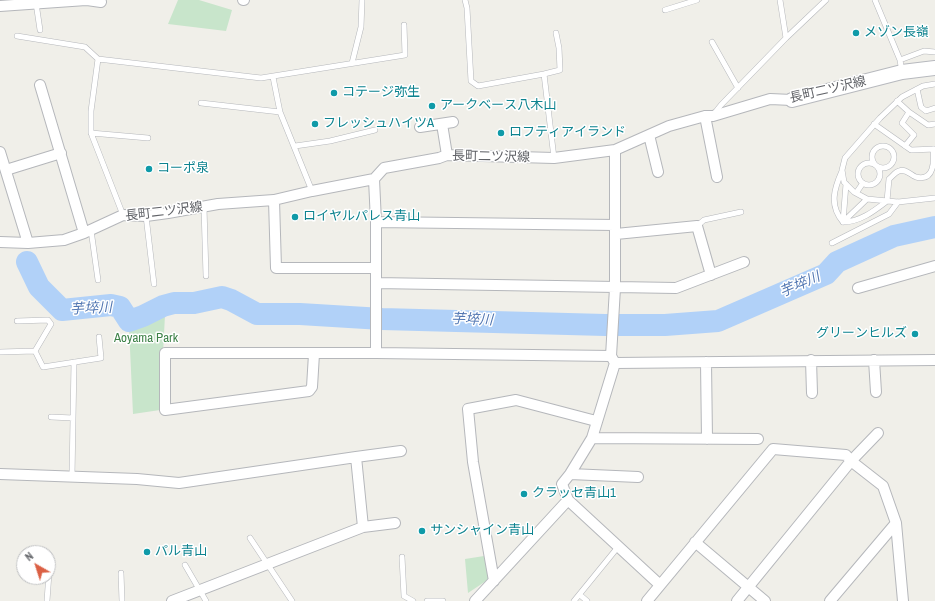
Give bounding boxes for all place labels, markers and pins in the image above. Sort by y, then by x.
place label: メゾン長嶺 [864,25,929,41]
marker: メゾン長嶺 [851,28,861,38]
place label: コテージ弥生 [342,85,420,101]
marker: コテージ弥生 [329,88,339,98]
place label: アークベース八木山 [440,98,556,114]
marker: アークベース八木山 [427,101,437,111]
place label: フレッシュハイツA [323,116,434,132]
marker: フレッシュハイツA [310,119,320,129]
place label: ロフティアイランド [509,125,626,141]
marker: ロフティアイランド [496,128,506,138]
place label: コーポ泉 [157,161,209,177]
marker: コーポ泉 [144,164,154,174]
place label: ロイヤルパレス青山 [303,209,420,225]
marker: ロイヤルパレス青山 [290,212,300,222]
place label: グリーンヒルズ [816,326,907,342]
marker: グリーンヒルズ [910,329,920,339]
place label: クラッセ青山1 [532,486,616,502]
marker: クラッセ青山1 [519,489,529,499]
place label: サンシャイン青山 [430,523,534,539]
marker: サンシャイン青山 [417,526,427,536]
place label: パル青山 [155,544,207,560]
marker: パル青山 [142,547,152,557]

